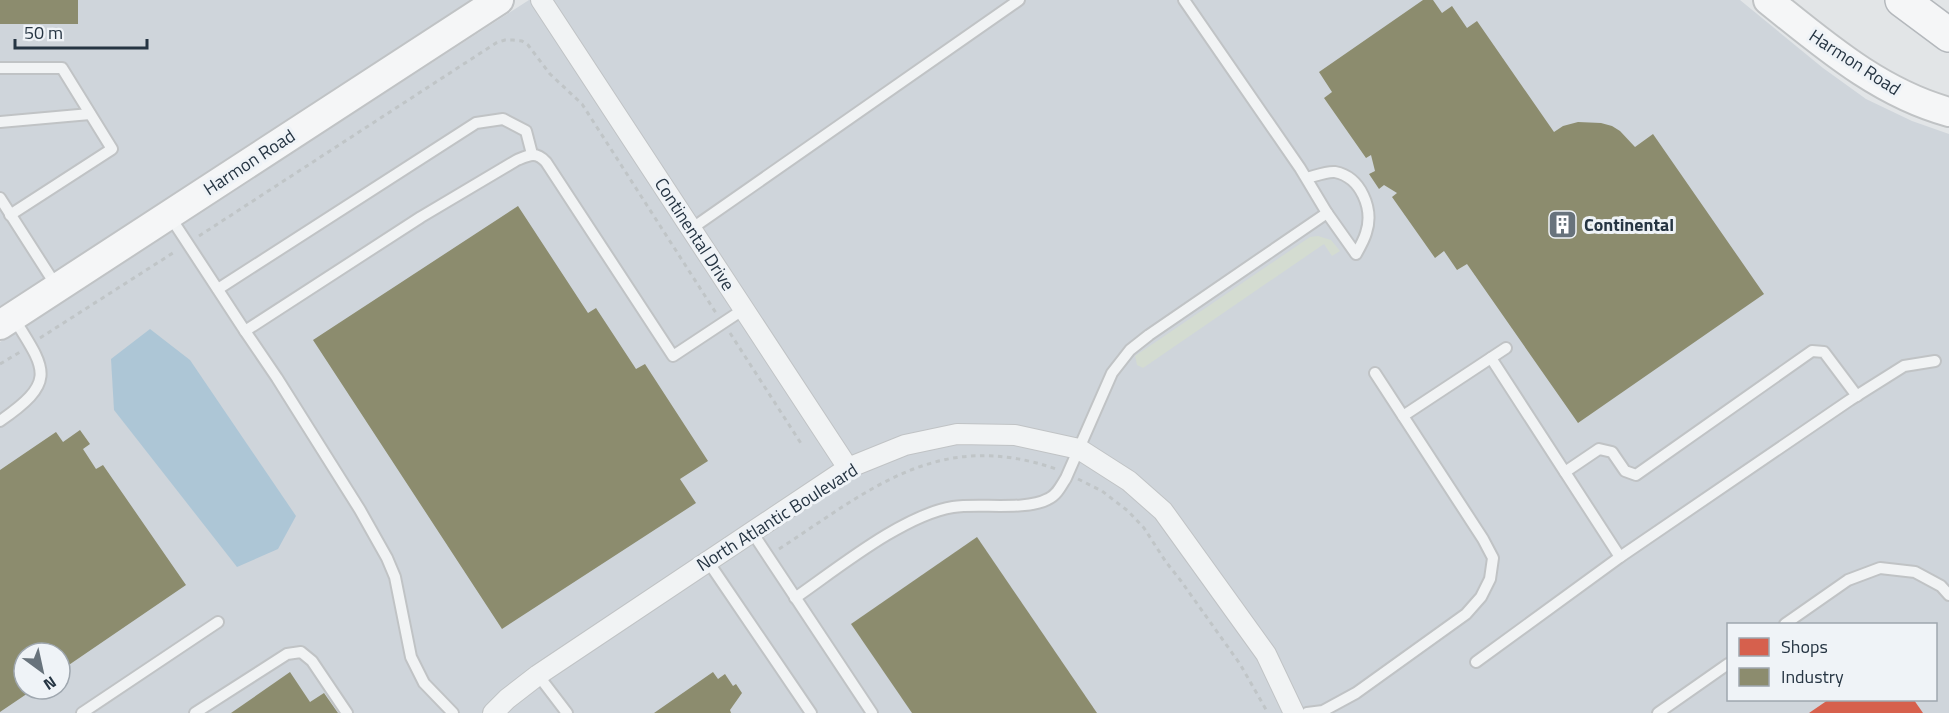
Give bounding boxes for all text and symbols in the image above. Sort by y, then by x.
scale bar [15,12,147,50]
text: 50 m [24,19,63,46]
street label: Harmon Road [1804,22,1906,102]
street label: Harmon Road [198,122,300,202]
street label: Continental Drive [648,172,742,296]
building icon: Continental [1547,208,1579,240]
place label: Continental [1584,211,1674,238]
street label: North Atlantic Boulevard [691,456,863,578]
legend [1727,623,1937,701]
text: Shops [1781,633,1828,660]
north arrow [12,641,72,701]
text: Industry [1781,663,1844,690]
text: N [39,670,61,697]

